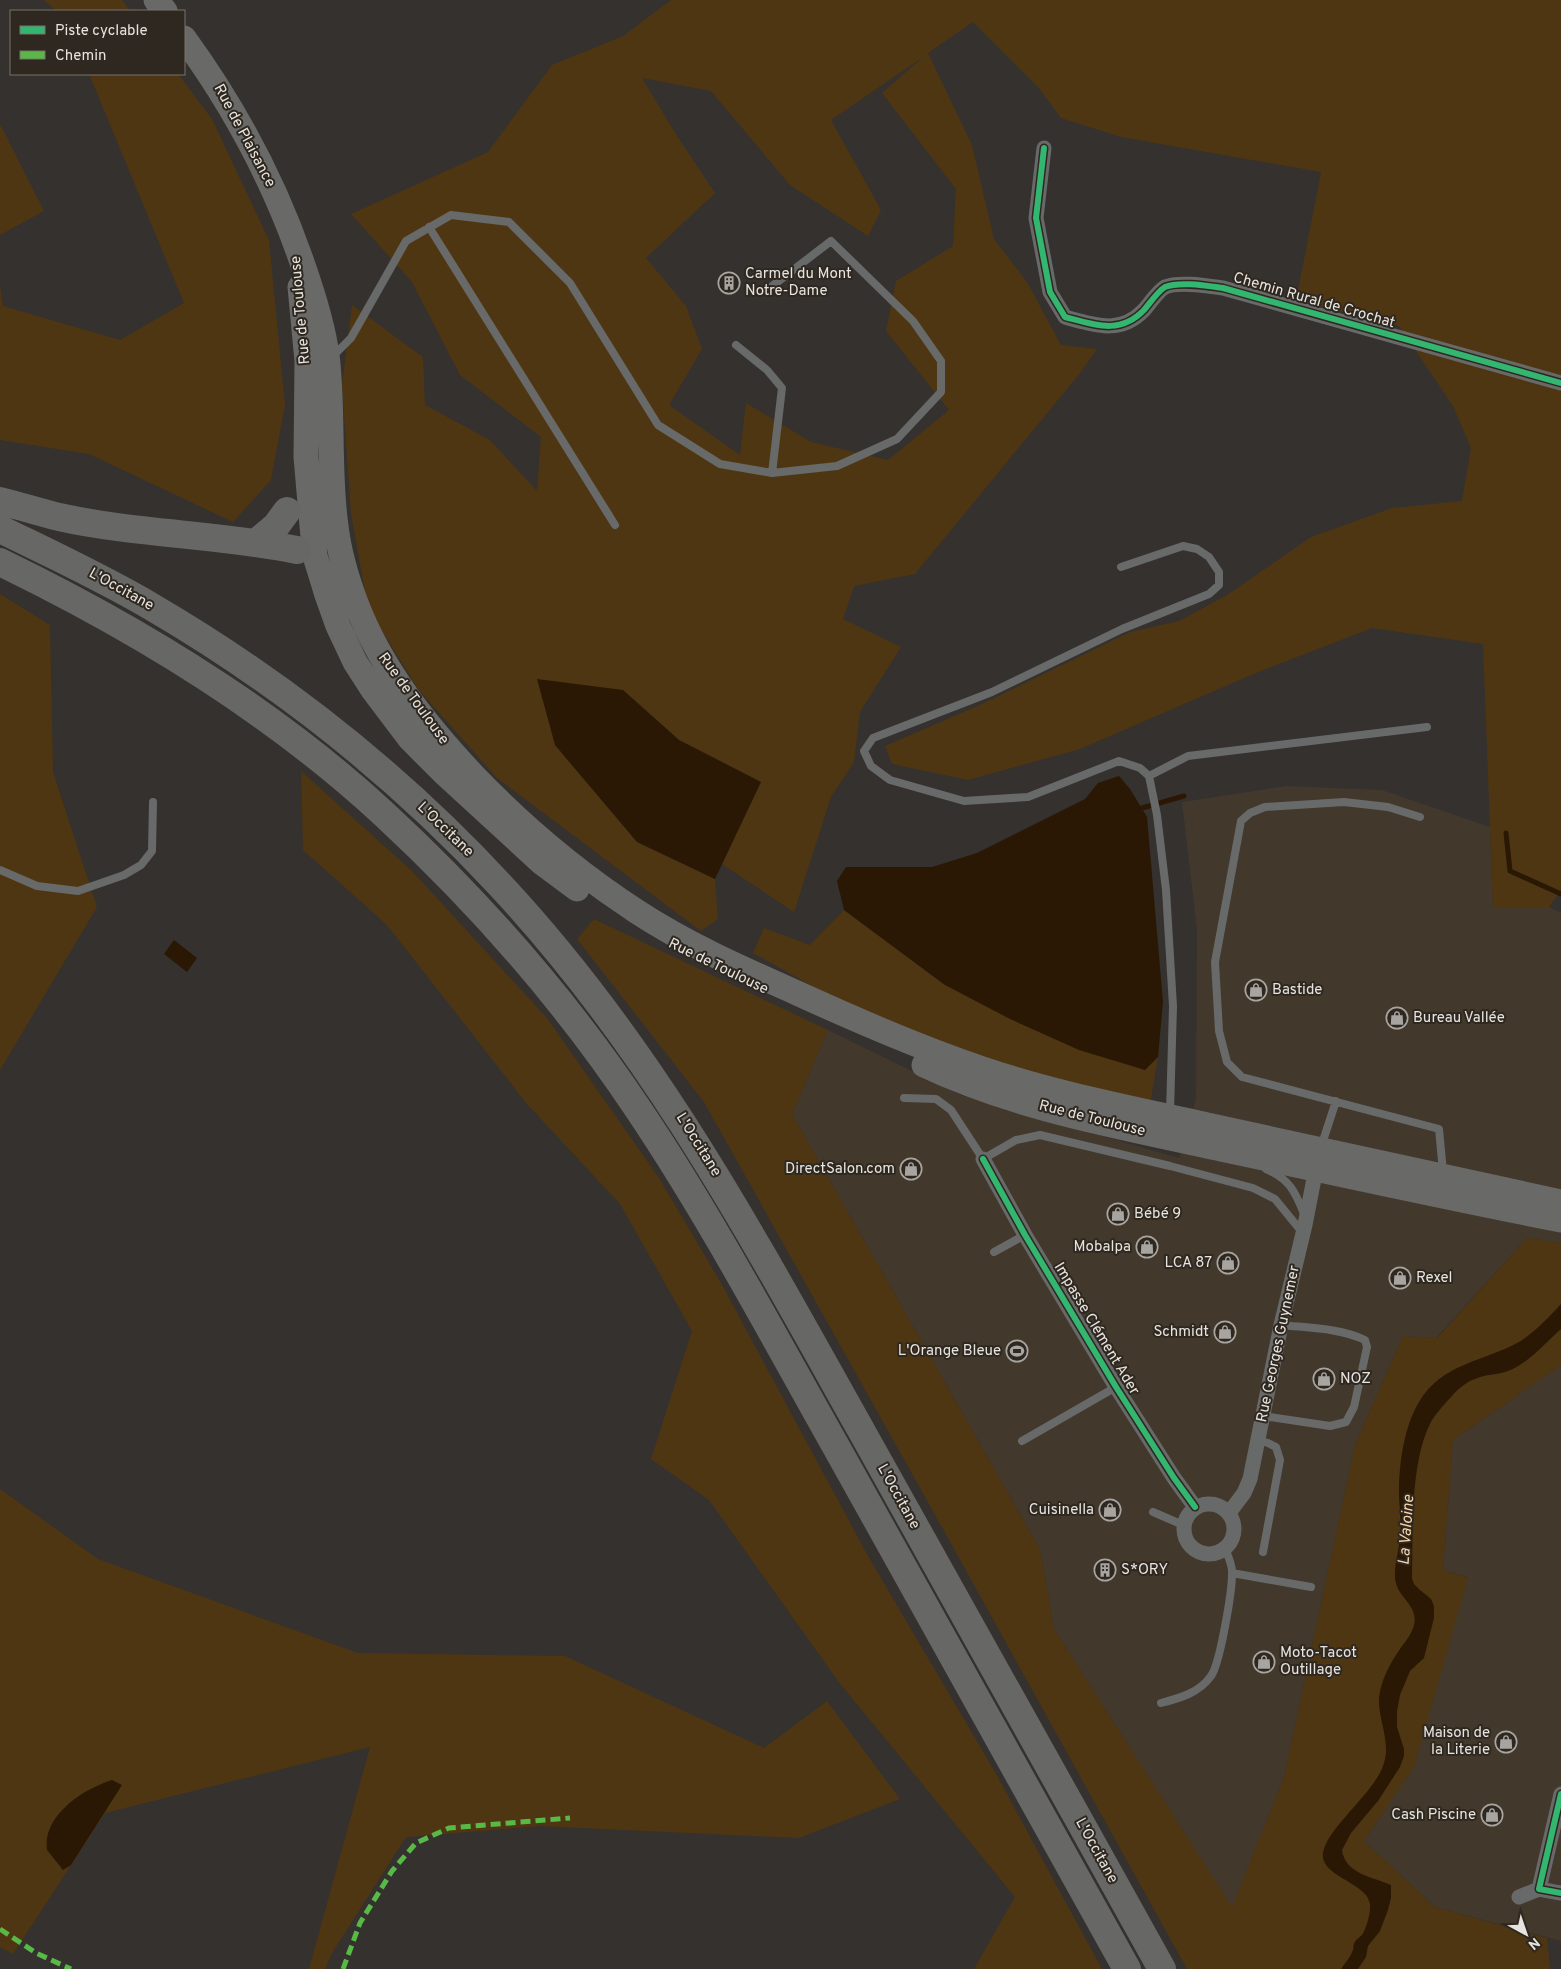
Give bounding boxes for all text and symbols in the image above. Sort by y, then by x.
legend [10,10,185,75]
text: Piste cyclable [55,22,148,41]
text: Chemin [55,47,107,66]
street label: Rue de Plaisance [209,81,279,191]
street label: Rue de Toulouse [287,255,315,365]
place label: Carmel du Mont Notre-Dame [745,265,852,301]
street label: Chemin Rural de Crochat [1231,269,1397,333]
building icon: Carmel du Mont Notre-Dame [717,271,741,295]
street label: L'Occitane [85,564,157,616]
street label: Rue de Toulouse [373,649,453,749]
street label: L'Occitane [413,798,477,862]
street label: Rue de Toulouse [665,935,771,999]
shop icon: Bastide [1244,978,1268,1002]
place label: Bastide [1272,981,1322,1000]
shop icon: Bureau Vallée [1385,1006,1409,1030]
place label: Bureau Vallée [1413,1009,1505,1028]
street label: Rue de Toulouse [1037,1097,1147,1141]
street label: L'Occitane [671,1110,725,1180]
shop icon: DirectSalon.com [899,1157,923,1181]
place label: DirectSalon.com [785,1160,895,1179]
shop icon: Bébé 9 [1106,1202,1130,1226]
place label: Bébé 9 [1134,1205,1181,1224]
shop icon: Mobalpa [1135,1235,1159,1259]
place label: Mobalpa [1074,1238,1131,1257]
shop icon: LCA 87 [1216,1251,1240,1275]
place label: LCA 87 [1164,1254,1212,1273]
street label: Impasse Clément Ader [1049,1259,1143,1399]
street label: Rue Georges Guynemer [1253,1264,1305,1424]
shop icon: Rexel [1388,1266,1412,1290]
place label: Rexel [1416,1269,1453,1288]
shop icon: Schmidt [1213,1320,1237,1344]
place label: Schmidt [1154,1323,1209,1342]
sports icon: L'Orange Bleue [1005,1339,1029,1363]
place label: L'Orange Bleue [898,1342,1001,1361]
shop icon: NOZ [1312,1367,1336,1391]
place label: NOZ [1340,1370,1371,1389]
street label: L'Occitane [872,1461,924,1533]
water label: La Valoine [1395,1493,1419,1566]
shop icon: Cuisinella [1098,1498,1122,1522]
place label: Cuisinella [1029,1501,1094,1520]
building icon: S*ORY [1093,1558,1117,1582]
place label: S*ORY [1121,1561,1169,1580]
place label: Moto-Tacot Outillage [1280,1644,1357,1680]
shop icon: Moto-Tacot Outillage [1252,1650,1276,1674]
place label: Maison de la Literie [1423,1724,1490,1760]
shop icon: Maison de la Literie [1494,1730,1518,1754]
shop icon: Cash Piscine [1480,1803,1504,1827]
place label: Cash Piscine [1391,1806,1476,1825]
street label: L'Occitane [1070,1815,1122,1887]
north arrow [1501,1909,1551,1959]
text: N [1524,1933,1543,1953]

